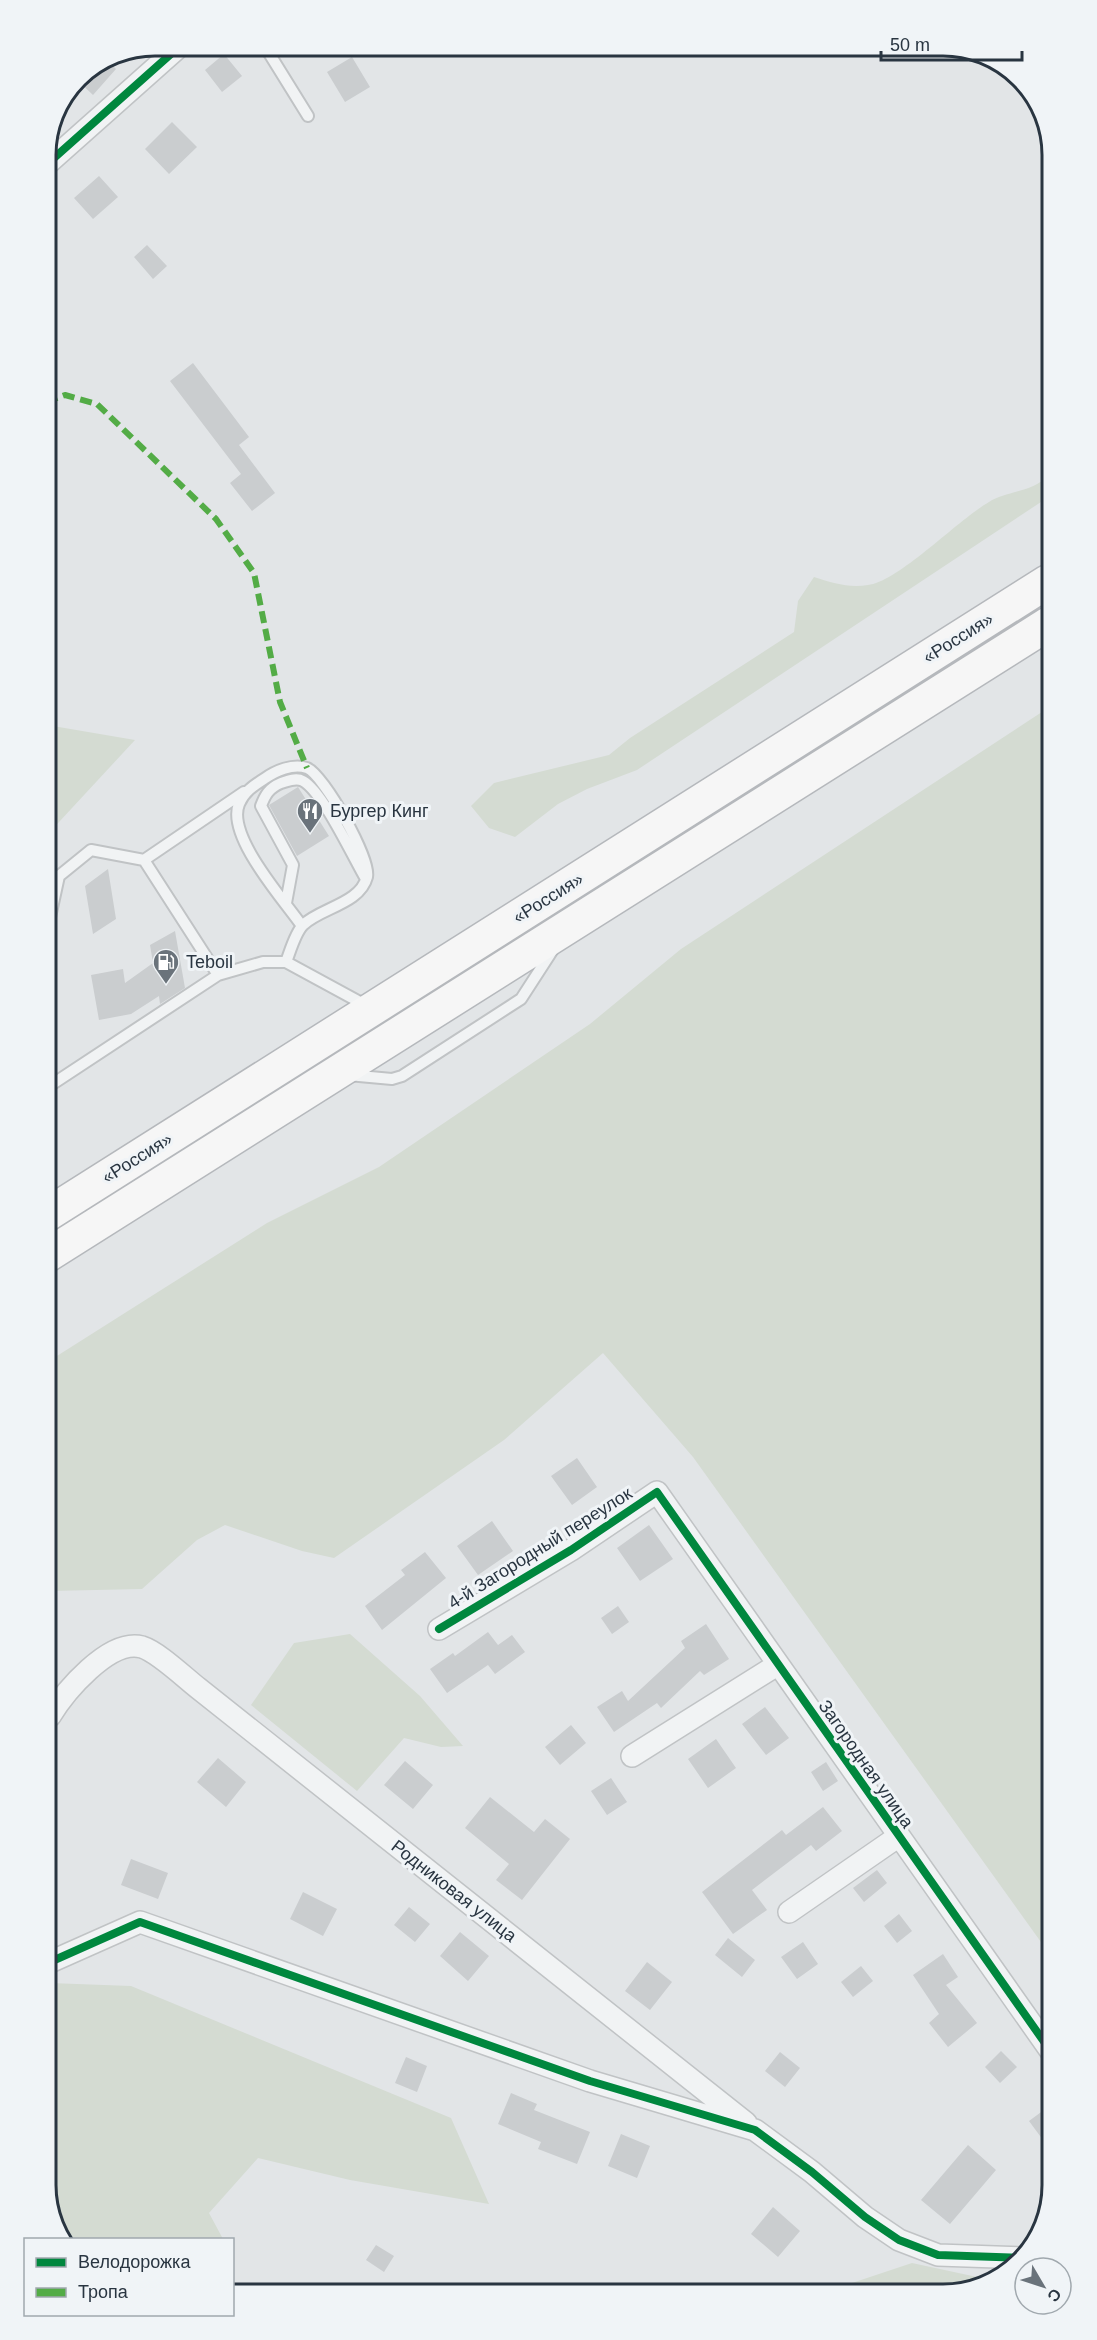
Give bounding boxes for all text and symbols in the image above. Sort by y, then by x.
scale bar [881,24,1022,62]
text: 50 m [890,35,930,55]
street label: «Россия» [919,609,997,667]
restaurant icon: Бургер Кинг [295,796,325,834]
place label: Бургер Кинг [330,801,429,821]
street label: «Россия» [509,869,587,927]
fuel station icon: Teboil [151,947,181,985]
place label: Teboil [186,952,233,972]
street label: «Россия» [98,1129,176,1187]
street label: 4-й Загородный переулок [444,1483,636,1613]
street label: Загородная улица [814,1696,918,1833]
street label: Родниковая улица [388,1836,521,1947]
legend [24,2238,234,2316]
text: Велодорожка [78,2252,191,2272]
north arrow [1013,2256,1073,2316]
text: Тропа [78,2282,129,2302]
text: С [1044,2285,1065,2305]

